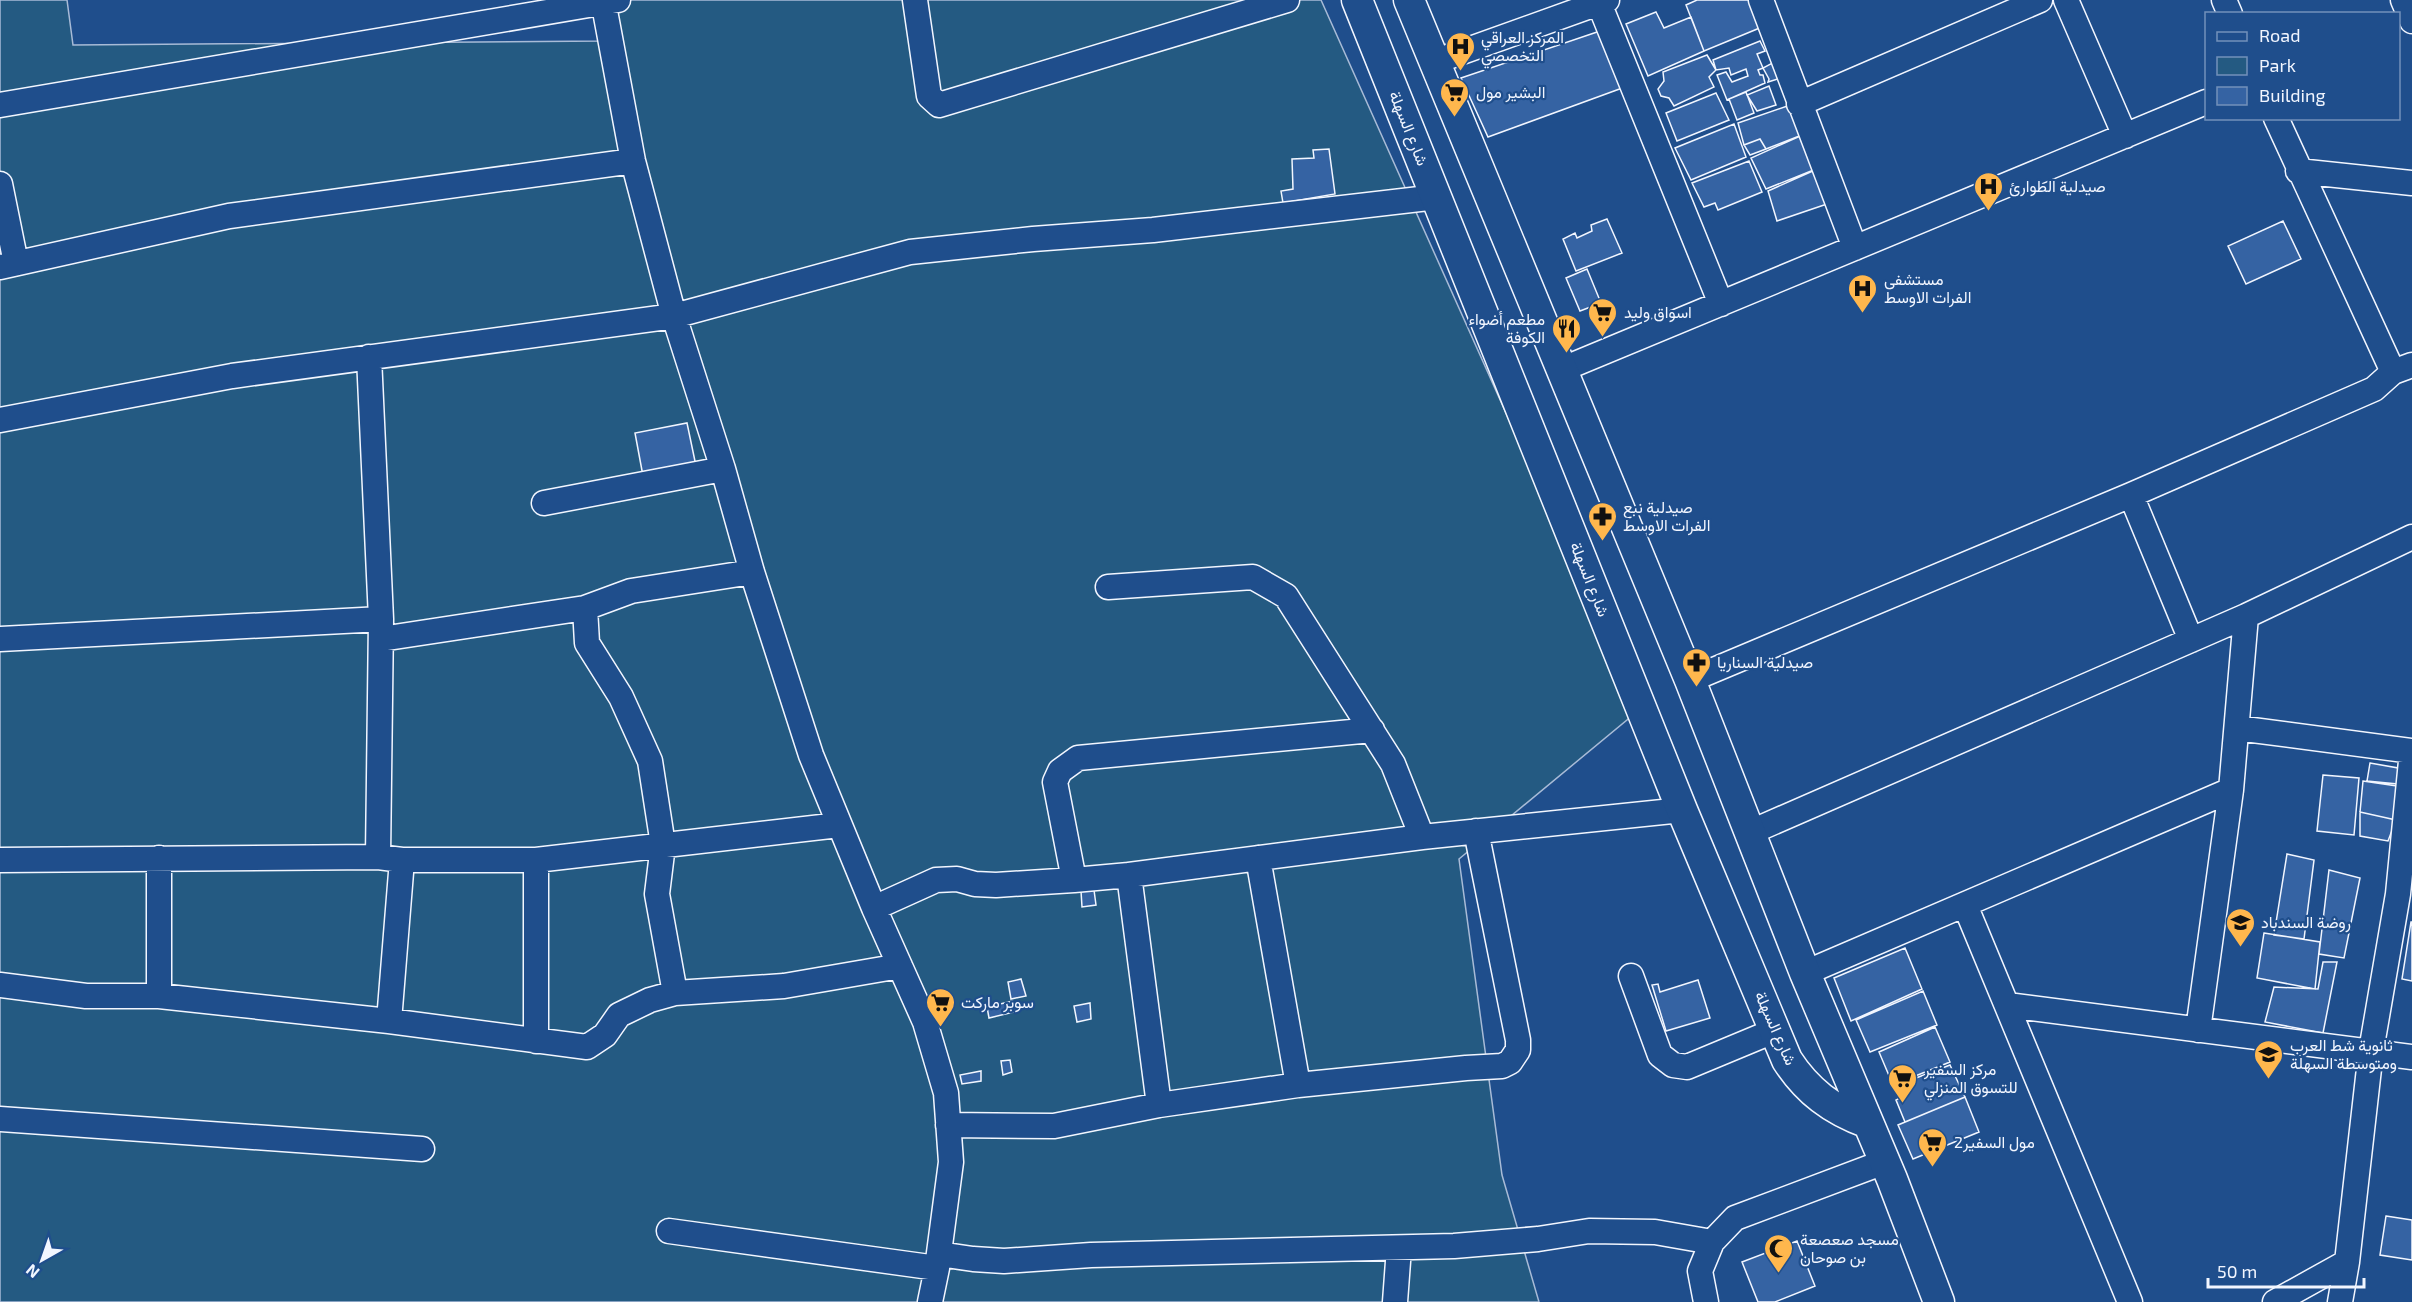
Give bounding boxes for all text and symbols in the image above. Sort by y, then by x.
legend [2205,12,2400,120]
text: Road [2259,24,2300,46]
place label: المركز العراقي التخصصي [1481,27,1564,69]
hospital icon: المركز العراقي التخصصي [1444,30,1476,72]
text: Park [2259,54,2296,76]
supermarket icon: البشير مول [1439,76,1471,118]
place label: البشير مول [1476,82,1545,103]
text: Building [2259,84,2326,106]
street label: شارع السهلة [1383,88,1433,169]
hospital icon: صيدلية الطوارئ [1972,170,2004,212]
place label: صيدلية الطوارئ [2009,176,2106,197]
place label: مستشفى الفرات الاوسط [1884,269,1971,308]
hospital icon: مستشفى الفرات الاوسط [1847,272,1879,314]
supermarket icon: اسواق وليد [1587,296,1619,338]
place label: اسواق وليد [1624,302,1692,323]
place label: مطعم أضواء الكوفة [1468,309,1545,348]
restaurant icon: مطعم أضواء الكوفة [1550,312,1582,354]
place label: صيدلية نبع الفرات الاوسط [1623,497,1710,536]
pharmacy icon: صيدلية نبع الفرات الاوسط [1586,500,1618,542]
street label: شارع السهلة [1564,539,1614,620]
pharmacy icon: صيدلية السناريا [1680,646,1712,688]
place label: صيدلية السناريا [1717,652,1813,673]
school or university icon: روضة السندباد [2224,906,2256,948]
place label: روضة السندباد [2261,912,2351,933]
supermarket icon: سوبر ماركت [924,986,956,1028]
street label: شارع السهلة [1749,988,1801,1069]
place label: سوبر ماركت [961,992,1034,1013]
place label: ثانوية شط العرب ومتوسطة السهلة [2290,1035,2397,1074]
school or university icon: ثانوية شط العرب ومتوسطة السهلة [2253,1038,2285,1080]
place label: مركز السفير للتسوق المنزلي [1923,1059,2018,1101]
supermarket icon: مركز السفير للتسوق المنزلي [1887,1062,1919,1104]
supermarket icon: مول السفير2 [1917,1126,1949,1168]
place label: مول السفير2 [1954,1132,2035,1153]
place label: مسجد صعصعة بن صوحان [1800,1229,1899,1268]
north arrow [12,1230,72,1290]
mosque icon: مسجد صعصعة بن صوحان [1763,1232,1795,1274]
scale bar [2208,1251,2364,1289]
text: 50 m [2217,1260,2257,1282]
text: N [22,1261,43,1283]

